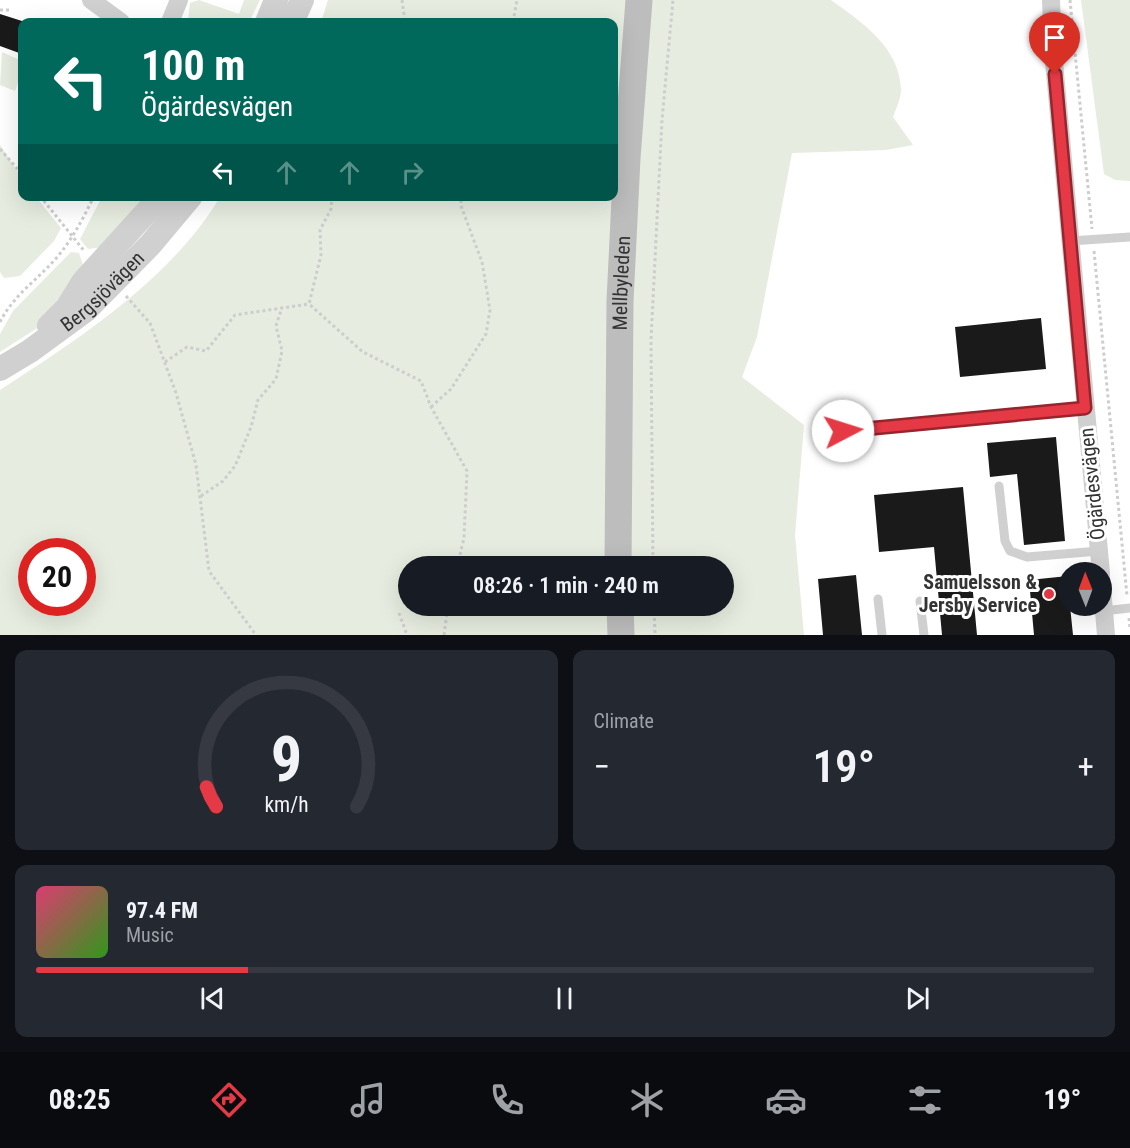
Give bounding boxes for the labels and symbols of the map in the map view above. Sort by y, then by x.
pin [1029,12,1080,74]
street label: Mellbyleden [608,235,635,330]
street label: Bergsjövägen [56,246,149,337]
position arrow [811,399,875,463]
street label: Ögärdesvägen [1074,427,1110,541]
speed limit sign: 20 [18,538,96,616]
north arrow [1058,562,1112,616]
place label: Samuelsson & Jersby Service [919,570,1037,617]
marker: Samuelsson & Jersby Service [1042,587,1056,601]

